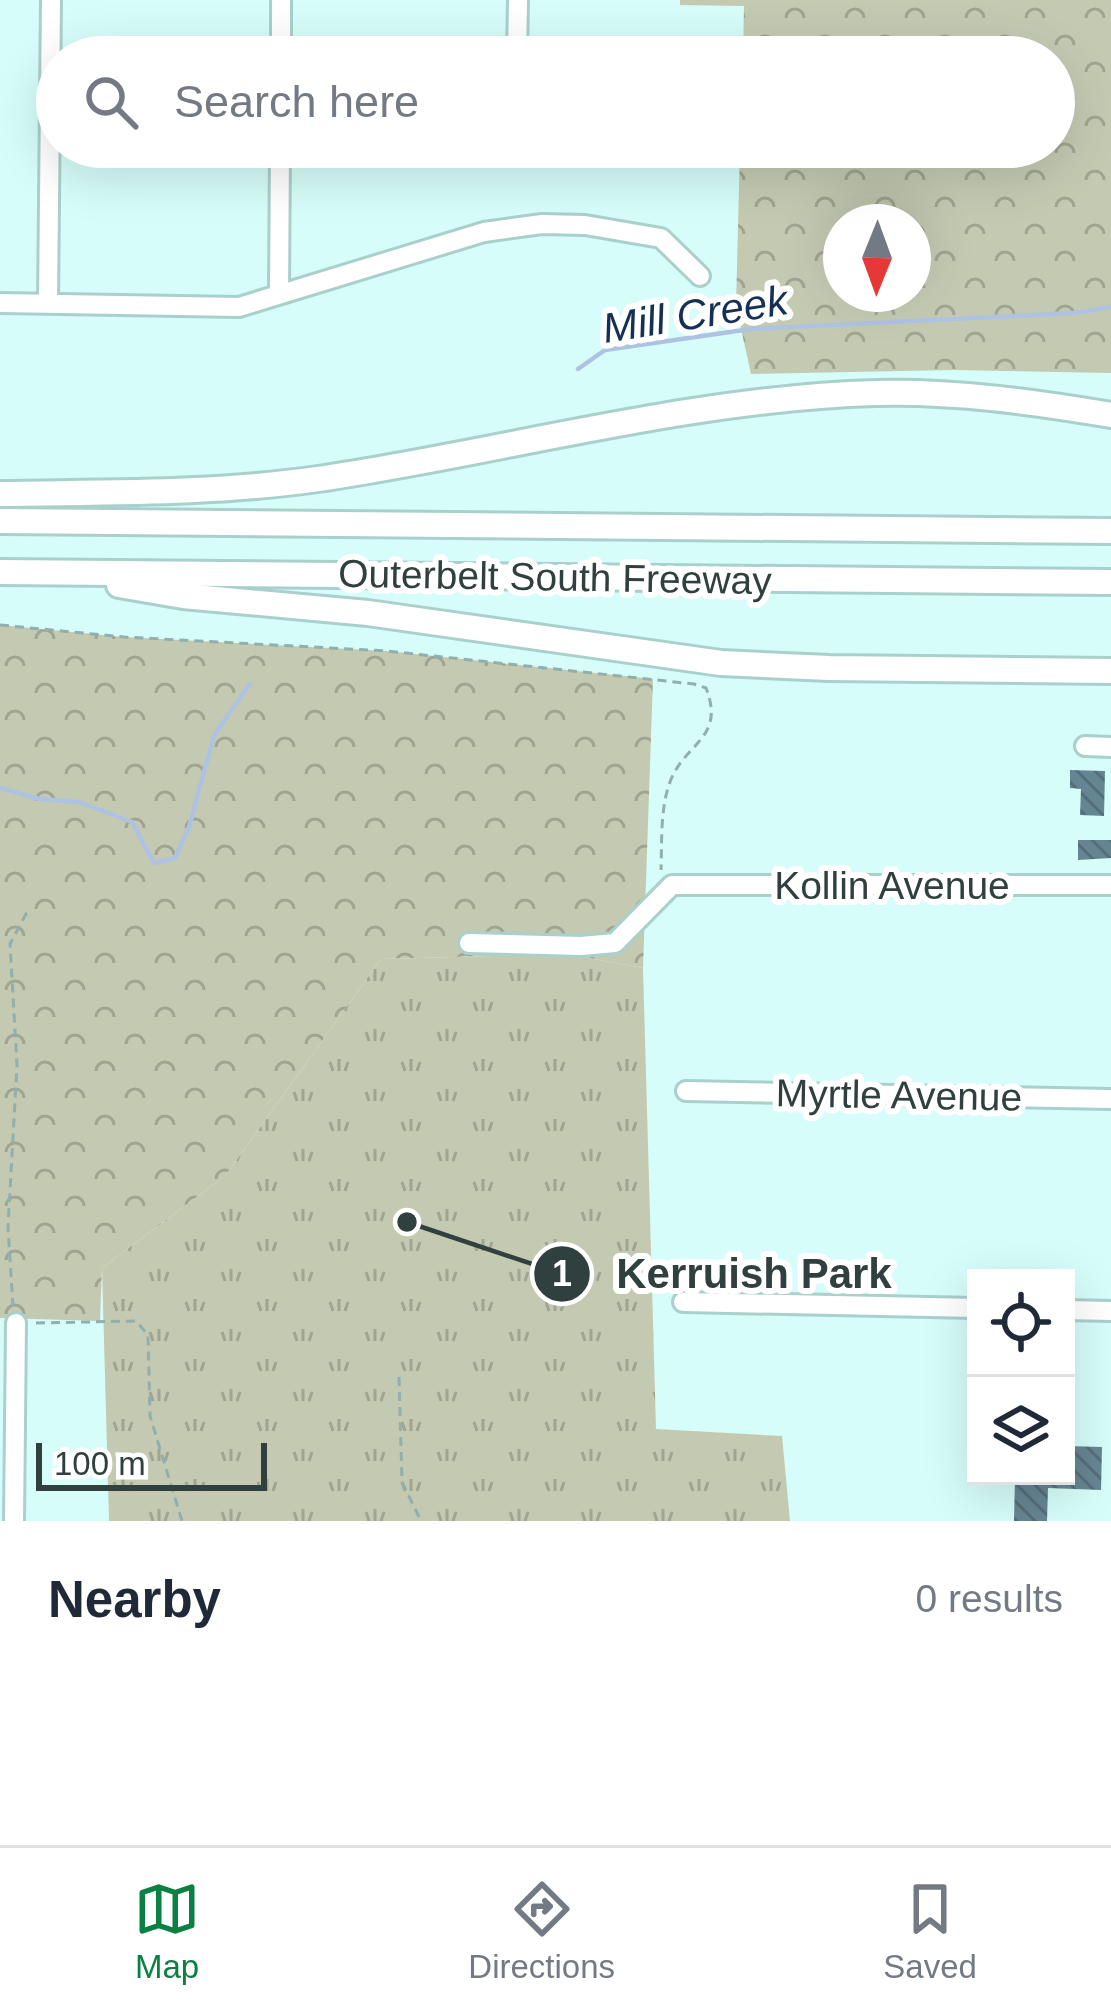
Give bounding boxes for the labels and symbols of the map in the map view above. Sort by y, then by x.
north arrow [823,204,931,312]
water label: Mill Creek [599,276,793,352]
street label: Outerbelt South Freeway [338,552,773,602]
street label: Kollin Avenue [774,864,1010,907]
street label: Myrtle Avenue [775,1071,1023,1119]
callout: Kerruish Park [532,1235,916,1313]
text: Kerruish Park [616,1250,892,1297]
text: 1 [552,1253,572,1294]
scale bar [36,1437,267,1490]

